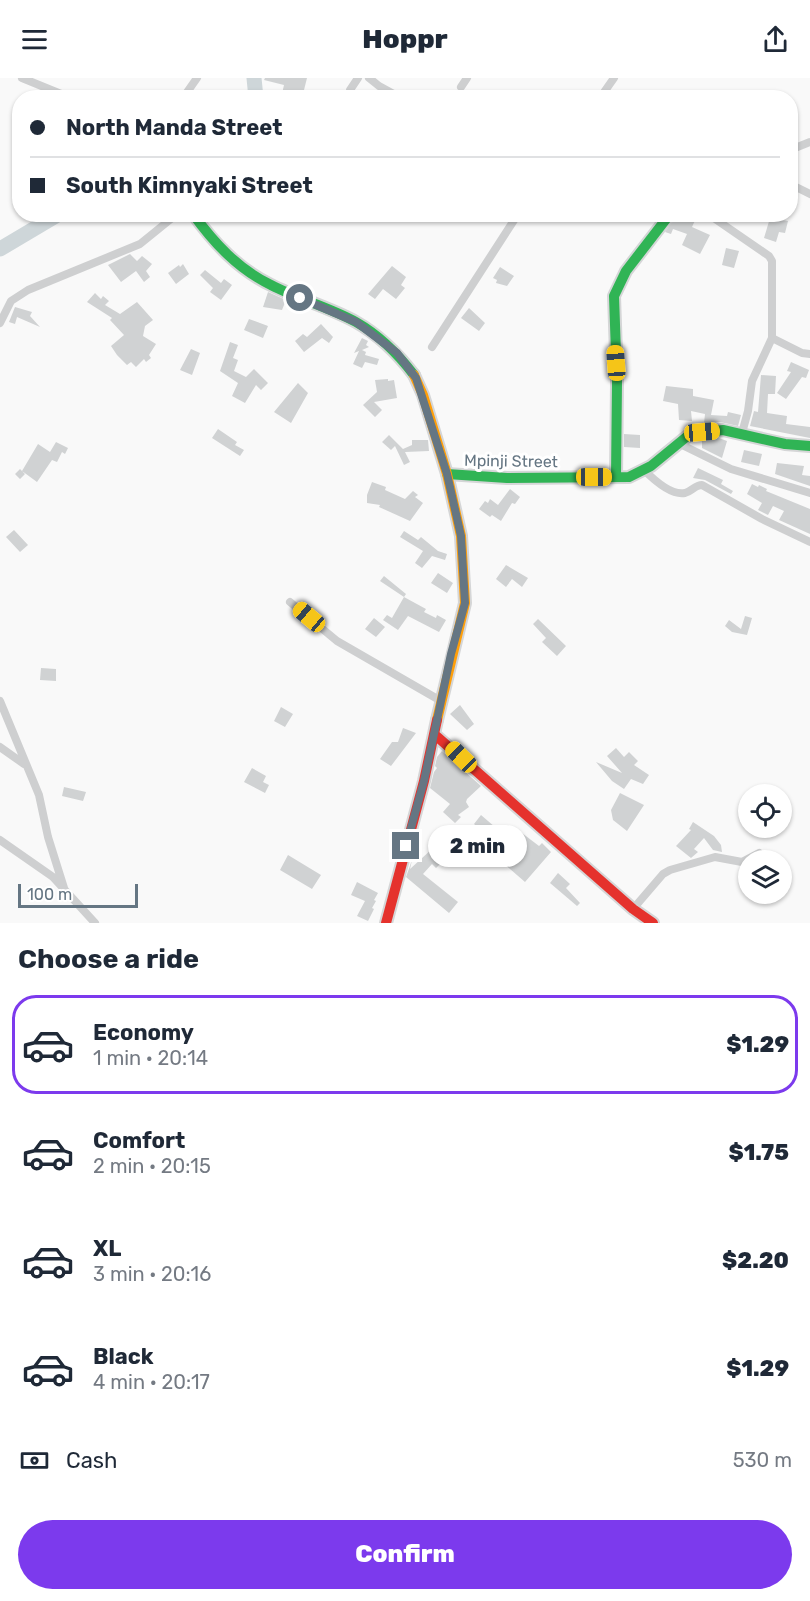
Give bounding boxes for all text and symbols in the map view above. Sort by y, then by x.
icon: menu [18,23,51,56]
text: Hoppr [362,23,448,55]
icon: share [759,23,792,56]
text: North Manda Street [66,114,283,141]
text: South Kimnyaki Street [66,172,313,199]
route start [286,284,313,311]
car [606,344,626,382]
car [683,421,721,443]
street label: Mpinji Street [464,451,558,471]
car [576,468,612,486]
car [289,599,329,635]
car [442,738,480,776]
map controls [738,784,792,904]
button: locate [738,784,792,838]
callout: 2 min [427,825,526,867]
route end [392,832,419,859]
text: 2 min [450,834,505,858]
button: layers [738,850,792,904]
scale bar [18,881,138,908]
text: 100 m [27,885,72,904]
text: Choose a ride [18,943,199,975]
icon: car [21,1018,75,1072]
text: Economy [93,1019,194,1046]
text: $1.29 [726,1031,789,1058]
text: 1 min · 20:14 [93,1046,208,1070]
icon: car [21,1126,75,1180]
text: Comfort [93,1127,185,1154]
text: $1.75 [728,1139,789,1166]
text: 2 min · 20:15 [93,1154,211,1178]
icon: car [21,1234,75,1288]
text: XL [93,1235,121,1262]
text: $2.20 [722,1247,789,1274]
text: 3 min · 20:16 [93,1262,211,1286]
icon: car [21,1342,75,1396]
text: Black [93,1343,154,1370]
text: $1.29 [726,1355,789,1382]
text: 4 min · 20:17 [93,1370,210,1394]
icon: cash [18,1444,51,1477]
text: Cash [66,1447,117,1474]
text: 530 m [733,1448,792,1472]
button: Confirm [18,1520,792,1589]

